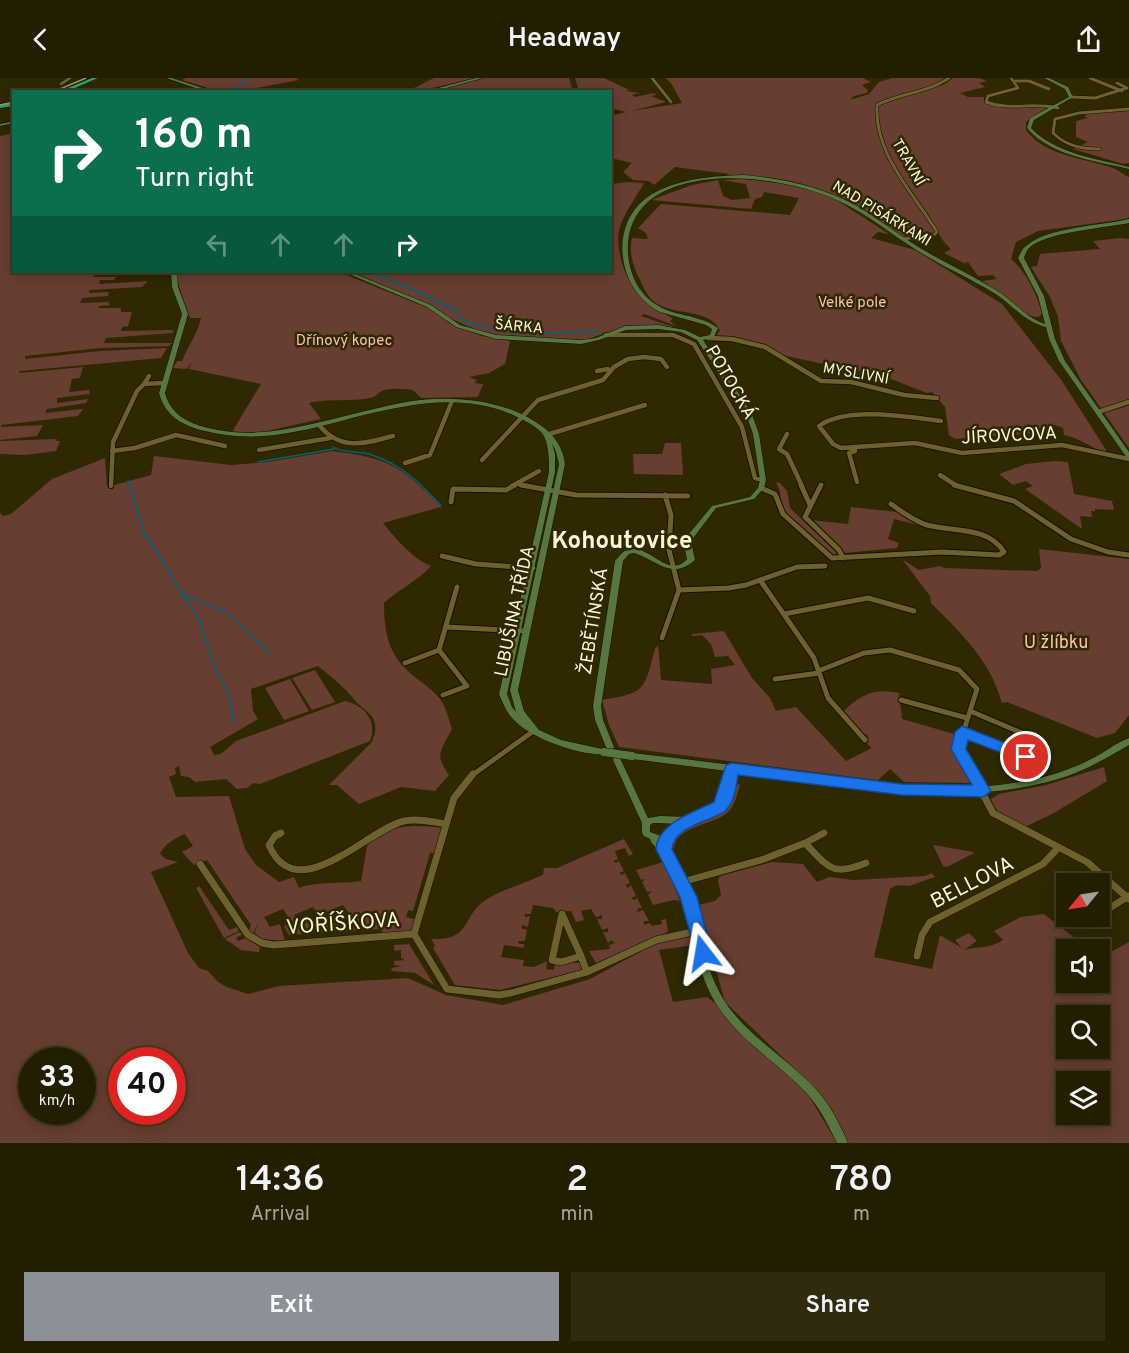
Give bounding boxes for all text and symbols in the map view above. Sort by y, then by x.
text: Headway [508,22,621,56]
icon: back [24,23,57,56]
icon: share [1072,23,1105,56]
text: 160 m [135,110,253,163]
icon: right [36,114,114,192]
street label: TRAVNÍ [887,135,931,191]
text: Turn right [135,162,254,196]
street label: NAD PISÁRKAMI [828,176,935,251]
icon: left [201,228,234,261]
icon: ahead [264,228,297,261]
icon: ahead [327,228,360,261]
icon: right [390,228,423,261]
park label: Velké pole [818,294,886,313]
street label: ŠÁRKA [494,314,544,339]
park label: Dřínový kopec [296,332,392,351]
street label: POTOCKÁ [699,340,762,424]
street label: MYSLIVNÍ [821,358,892,390]
street label: JÍROVCOVA [961,421,1058,450]
district label: Kohoutovice [552,527,692,557]
street label: LIBUŠINA TŘÍDA [488,543,541,679]
street label: ŽEBĚTÍNSKÁ [573,566,614,676]
park label: U žlíbku [1024,632,1088,655]
pin [1000,731,1051,782]
icon: arrive [1009,740,1042,773]
street label: BELLOVA [926,851,1019,916]
north arrow [1056,873,1110,927]
map controls [1056,873,1110,1125]
street label: VOŘÍŠKOVA [285,906,401,942]
position arrow [671,921,735,985]
button: sound [1056,939,1110,993]
button: search [1056,1005,1110,1059]
speed limit sign: 40 [108,1047,186,1125]
text: 33 [39,1060,75,1097]
button: layers [1056,1071,1110,1125]
text: km/h [39,1092,75,1111]
text: 14:36 [236,1158,325,1204]
text: 2 [566,1158,588,1204]
text: 780 [830,1158,893,1204]
text: Arrival [250,1202,310,1228]
text: min [561,1202,594,1228]
text: m [853,1202,870,1228]
button: Exit [24,1272,559,1341]
button: Share [571,1272,1105,1341]

